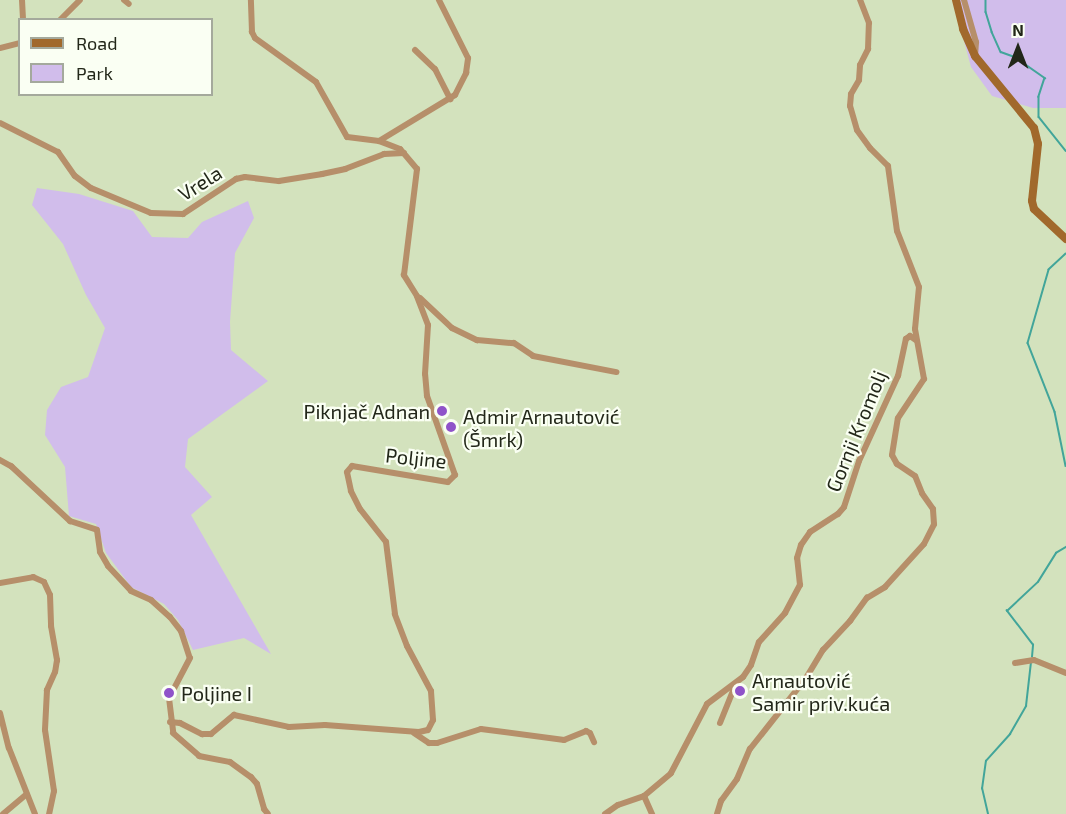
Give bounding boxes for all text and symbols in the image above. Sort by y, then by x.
legend [18,18,213,96]
north arrow [988,18,1048,78]
text: N [1012,20,1024,39]
text: Road [76,32,117,54]
text: Park [76,62,113,84]
street label: Vrela [174,160,226,206]
street label: Gornji Kromolj [821,367,891,495]
place label: Piknjač Adnan [303,399,430,423]
marker: Piknjač Adnan [435,404,449,418]
place label: Admir Arnautović (Šmrk) [463,404,621,451]
marker: Admir Arnautović (Šmrk) [444,420,458,434]
street label: Poljine [384,443,448,473]
place label: Arnautović Samir priv.kuća [752,668,891,715]
place label: Poljine I [181,681,252,705]
marker: Arnautović Samir priv.kuća [733,684,747,698]
marker: Poljine I [162,686,176,700]

